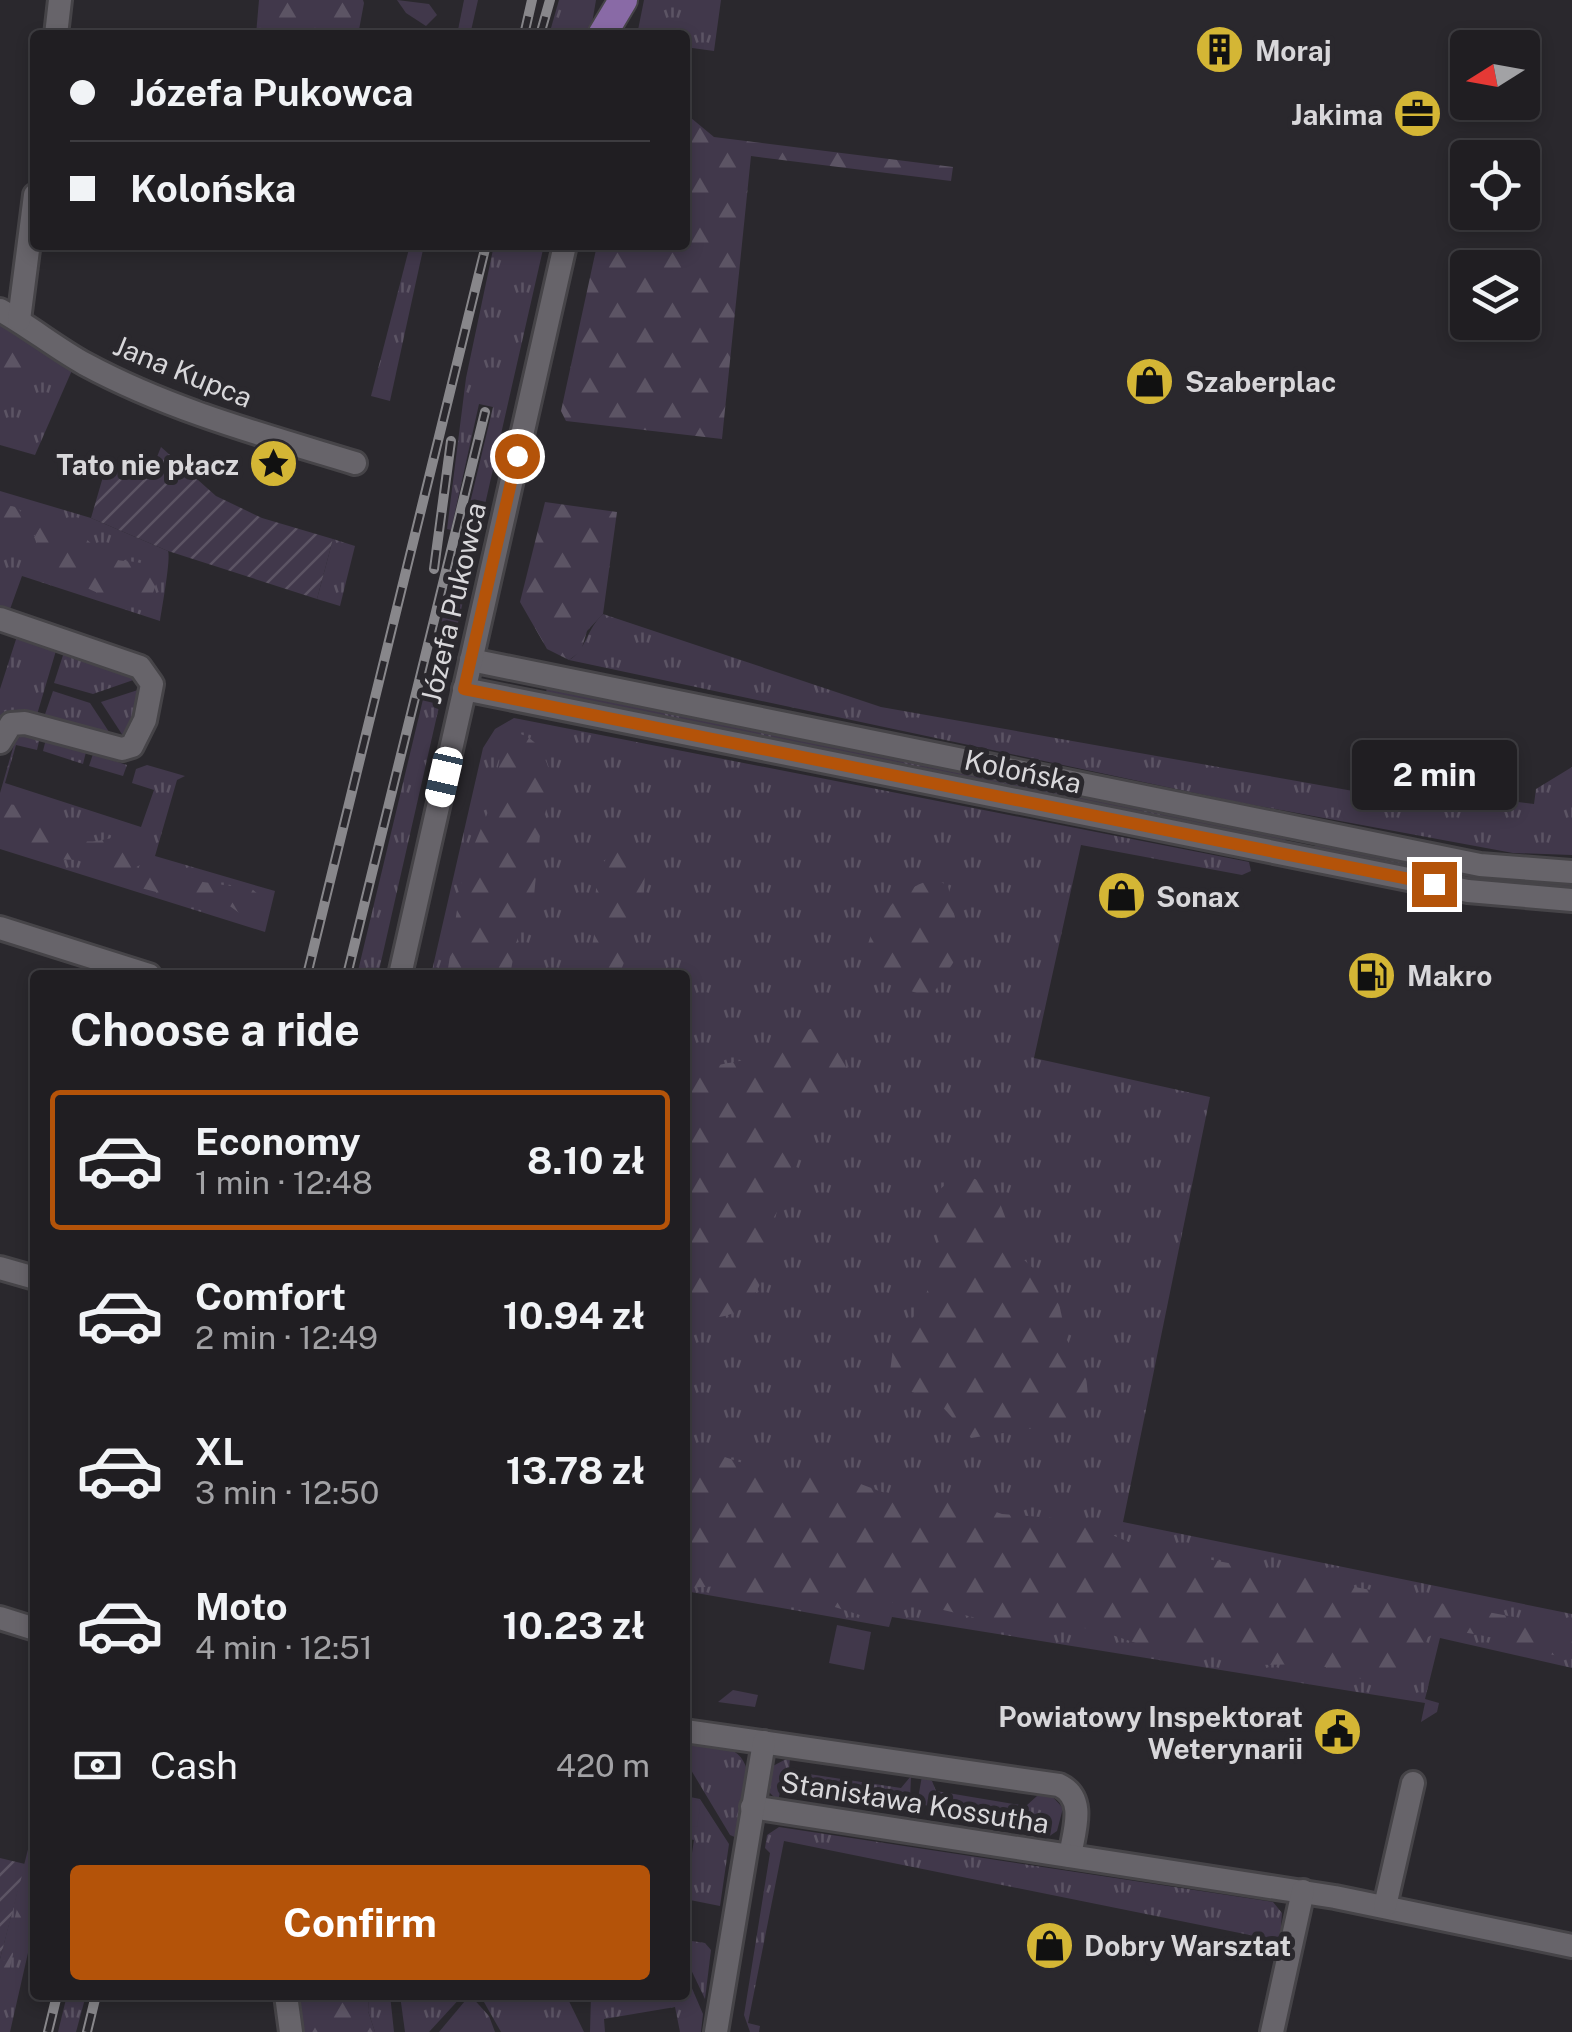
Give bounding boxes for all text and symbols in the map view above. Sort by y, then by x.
building icon: Moraj [1194,24,1246,76]
north arrow [1450,30,1540,120]
map controls [1450,30,1540,340]
place label: Moraj [1255,34,1332,67]
text: Józefa Pukowca [130,70,414,115]
office icon: Jakima [1392,88,1444,140]
place label: Jakima [1291,98,1383,131]
button: locate [1450,140,1540,230]
text: Kolońska [130,166,296,211]
button: layers [1450,250,1540,340]
street label: Jana Kupca [109,328,257,414]
shop icon: Szaberplac [1124,355,1176,407]
place label: Szaberplac [1185,365,1336,398]
route start [495,434,540,479]
place icon: Tato nie płacz [248,438,300,490]
place label: Tato nie płacz [56,448,239,481]
street label: Józefa Pukowca [414,499,492,707]
callout: 2 min [1352,739,1516,809]
street label: Kolońska [961,743,1085,799]
car [423,744,465,810]
text: 2 min [1393,756,1476,793]
route end [1412,862,1457,907]
shop icon: Sonax [1095,870,1147,922]
place label: Sonax [1156,880,1240,913]
fuel station icon: Makro [1346,949,1398,1001]
place label: Makro [1407,959,1492,992]
text: Choose a ride [70,1003,360,1056]
icon: car [75,1115,165,1205]
text: Economy [195,1119,361,1164]
text: 8.10 zł [527,1138,645,1183]
text: 1 min · 12:48 [195,1164,373,1201]
icon: car [75,1270,165,1360]
text: Comfort [195,1274,346,1319]
text: 10.94 zł [503,1293,645,1338]
text: 2 min · 12:49 [195,1319,378,1356]
icon: car [75,1425,165,1515]
text: XL [195,1429,244,1474]
text: 13.78 zł [506,1448,645,1493]
text: 3 min · 12:50 [195,1474,379,1511]
icon: car [75,1580,165,1670]
text: Moto [195,1584,288,1629]
text: 10.23 zł [502,1603,645,1648]
text: 4 min · 12:51 [195,1629,373,1666]
place label: Powiatowy Inspektorat Weterynarii [998,1700,1303,1765]
public building icon: Powiatowy Inspektorat Weterynarii [1312,1706,1364,1758]
icon: cash [70,1738,125,1793]
text: Cash [150,1743,238,1788]
text: 420 m [556,1747,650,1784]
street label: Stanisława Kossutha [779,1765,1051,1839]
button: Confirm [70,1865,650,1980]
shop icon: Dobry Warsztat [1023,1919,1075,1971]
place label: Dobry Warsztat [1084,1929,1291,1962]

